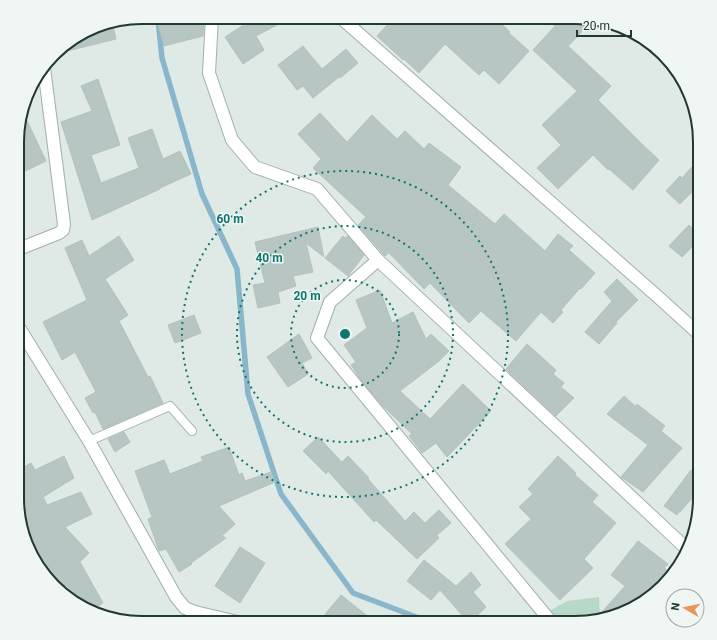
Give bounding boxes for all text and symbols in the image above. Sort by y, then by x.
scale bar [577,12,631,38]
text: 20 m [583,19,610,33]
text: 60 m [216,212,244,226]
text: 40 m [255,251,283,265]
text: 20 m [293,289,321,303]
centre of rings [338,327,352,341]
north arrow [665,588,705,628]
text: N [669,601,683,611]

